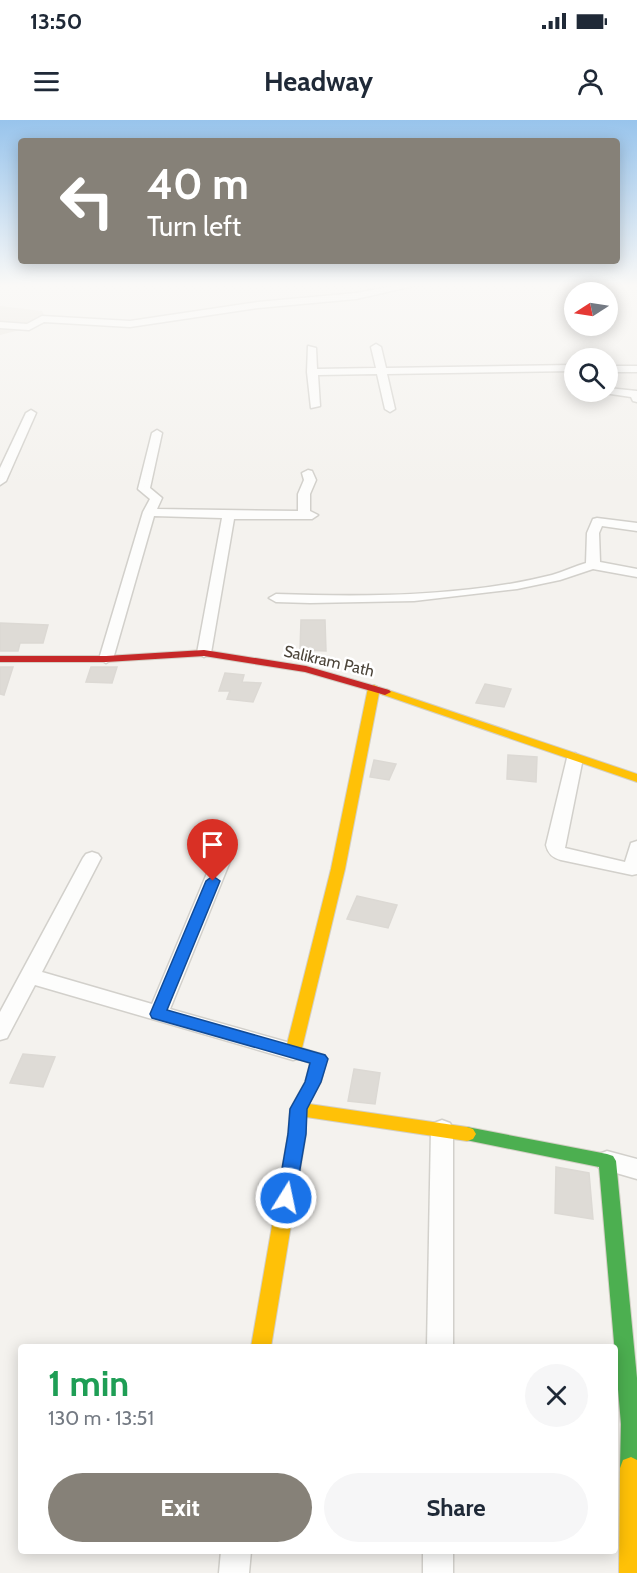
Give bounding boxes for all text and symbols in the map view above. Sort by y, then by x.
text: 13:50 [30,8,82,35]
icon: menu [30,65,63,98]
text: Headway [264,65,373,98]
icon: person [574,65,607,98]
text: 40 m [147,158,249,210]
icon: left [48,162,126,240]
text: Turn left [147,210,241,243]
north arrow [564,282,618,336]
map controls [564,282,618,402]
button: search [564,348,618,402]
street label: Salikram Path [282,641,376,681]
pin [187,819,238,881]
icon: arrive [196,828,229,861]
position arrow [254,1166,318,1230]
text: 1 min [48,1361,129,1405]
button: close [525,1364,588,1427]
text: 130 m · 13:51 [48,1406,154,1430]
button: Exit [48,1473,312,1542]
button: Share [324,1473,588,1542]

